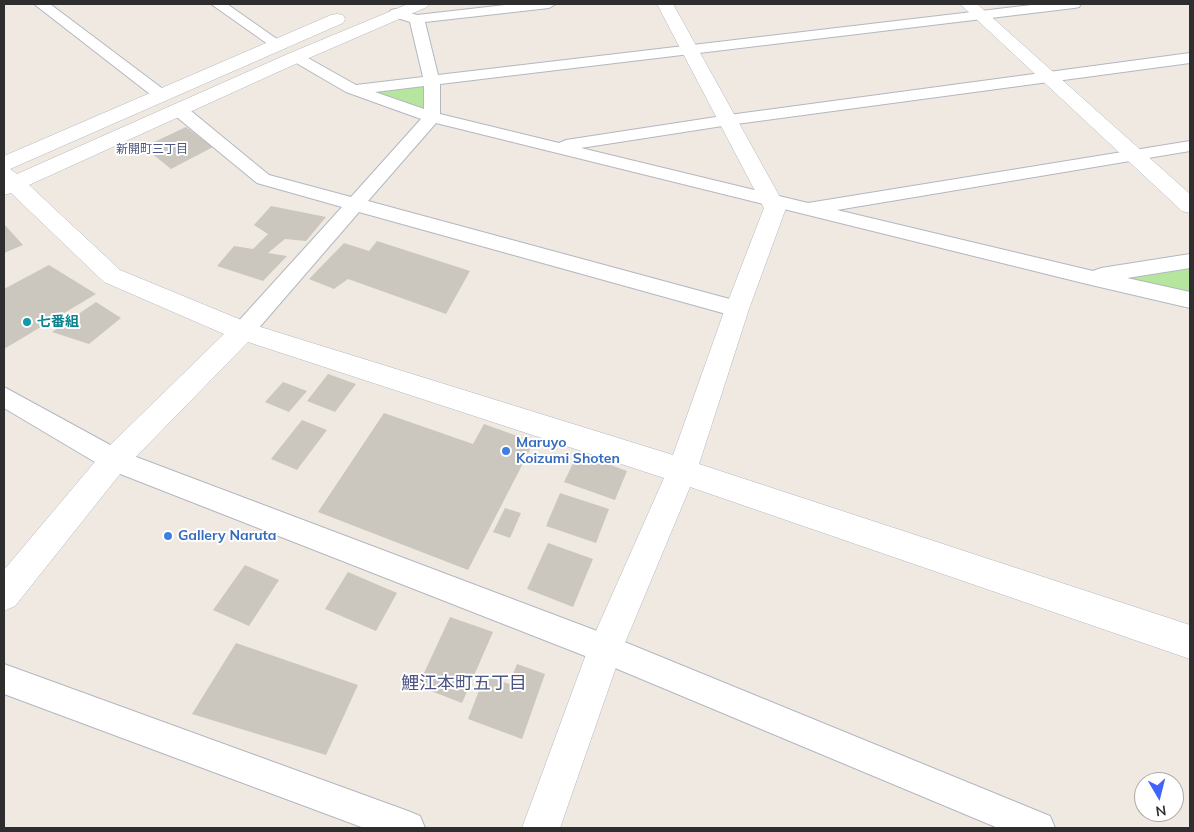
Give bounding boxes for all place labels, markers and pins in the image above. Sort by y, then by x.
place label: 七番組 [37,314,79,330]
marker: 七番組 [21,316,33,328]
place label: Maruyo Koizumi Shoten [516,435,620,468]
marker: Maruyo Koizumi Shoten [500,445,512,457]
place label: Gallery Naruta [178,528,276,544]
marker: Gallery Naruta [162,530,174,542]

